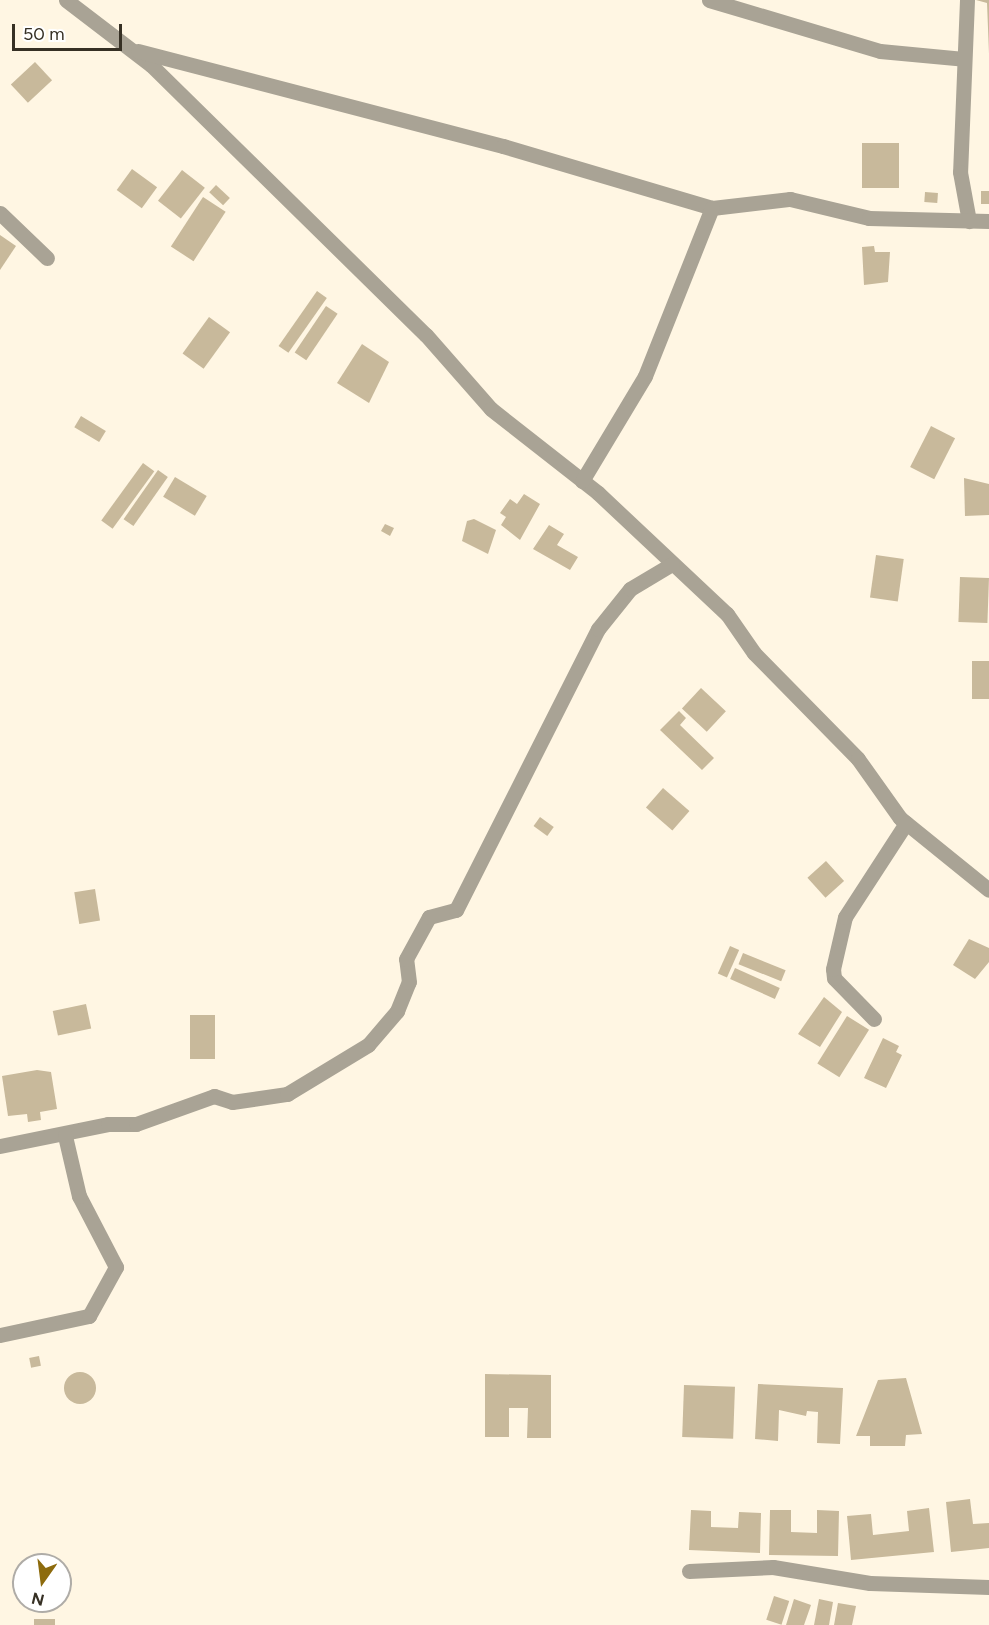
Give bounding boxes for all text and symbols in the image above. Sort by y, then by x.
scale bar [15,12,124,50]
text: 50 m [23,23,65,45]
north arrow [12,1553,72,1613]
text: N [30,1588,46,1610]

